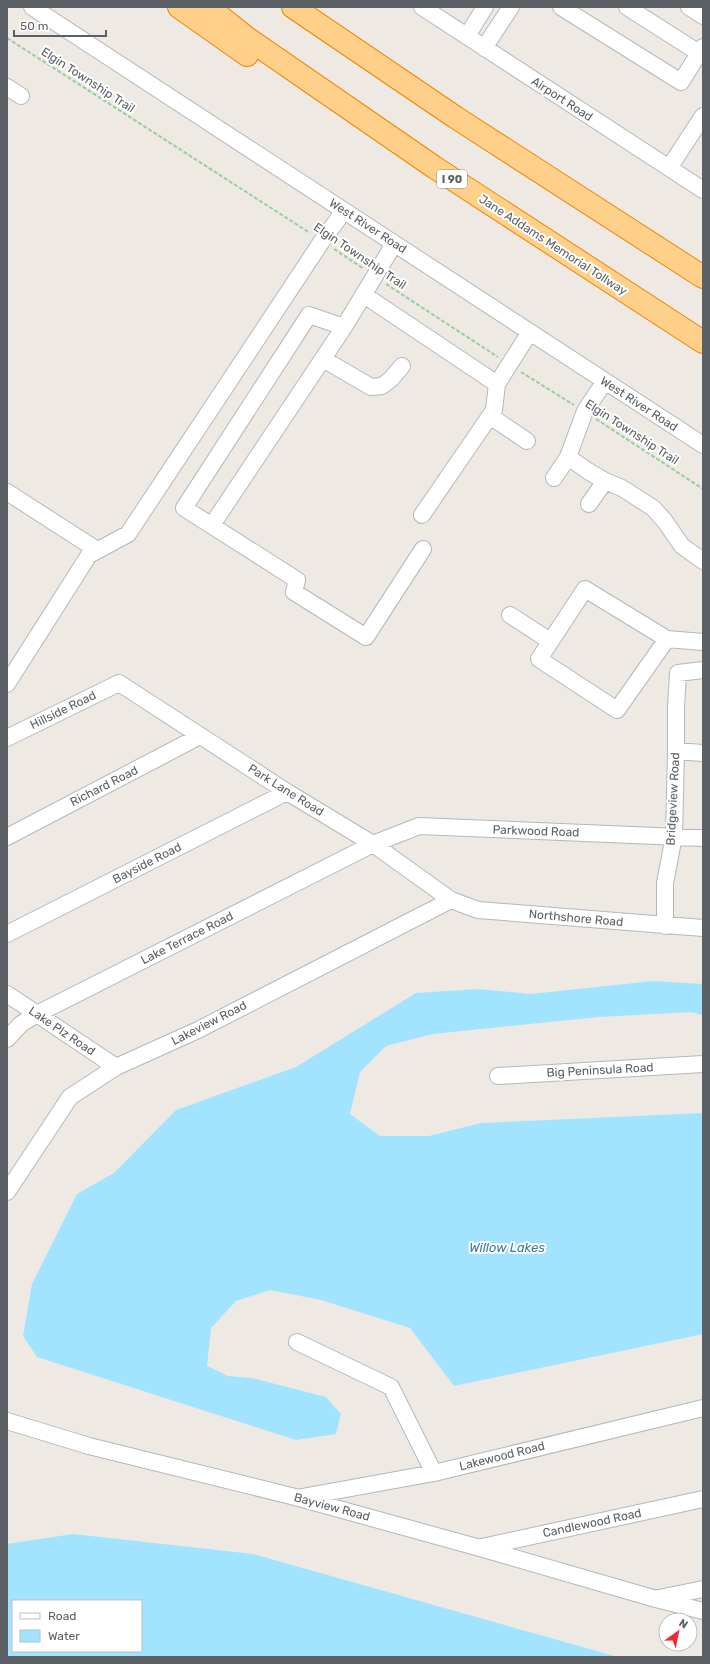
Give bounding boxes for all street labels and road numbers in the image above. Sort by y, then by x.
street label: Elgin Township Trail [39,45,137,115]
street label: Airport Road [529,74,595,124]
road number: I 90 [437,170,467,188]
street label: Jane Addams Memorial Tollway [476,192,630,298]
street label: West River Road [327,196,409,256]
street label: Elgin Township Trail [311,220,409,292]
street label: West River Road [598,374,680,434]
street label: Elgin Township Trail [583,397,681,467]
street label: Hillside Road [28,688,98,732]
street label: Bridgeview Road [664,752,682,846]
street label: Park Lane Road [246,761,326,819]
street label: Richard Road [68,763,140,809]
street label: Parkwood Road [492,822,580,840]
street label: Bayside Road [110,840,184,886]
street label: Northshore Road [528,907,624,929]
street label: Lake Terrace Road [139,909,235,967]
street label: Lakeview Road [169,998,249,1048]
street label: Lake Plz Road [26,1004,98,1058]
street label: Big Peninsula Road [546,1060,654,1080]
street label: Lakewood Road [458,1439,546,1473]
street label: Bayview Road [293,1490,371,1524]
street label: Candlewood Road [542,1506,642,1540]

